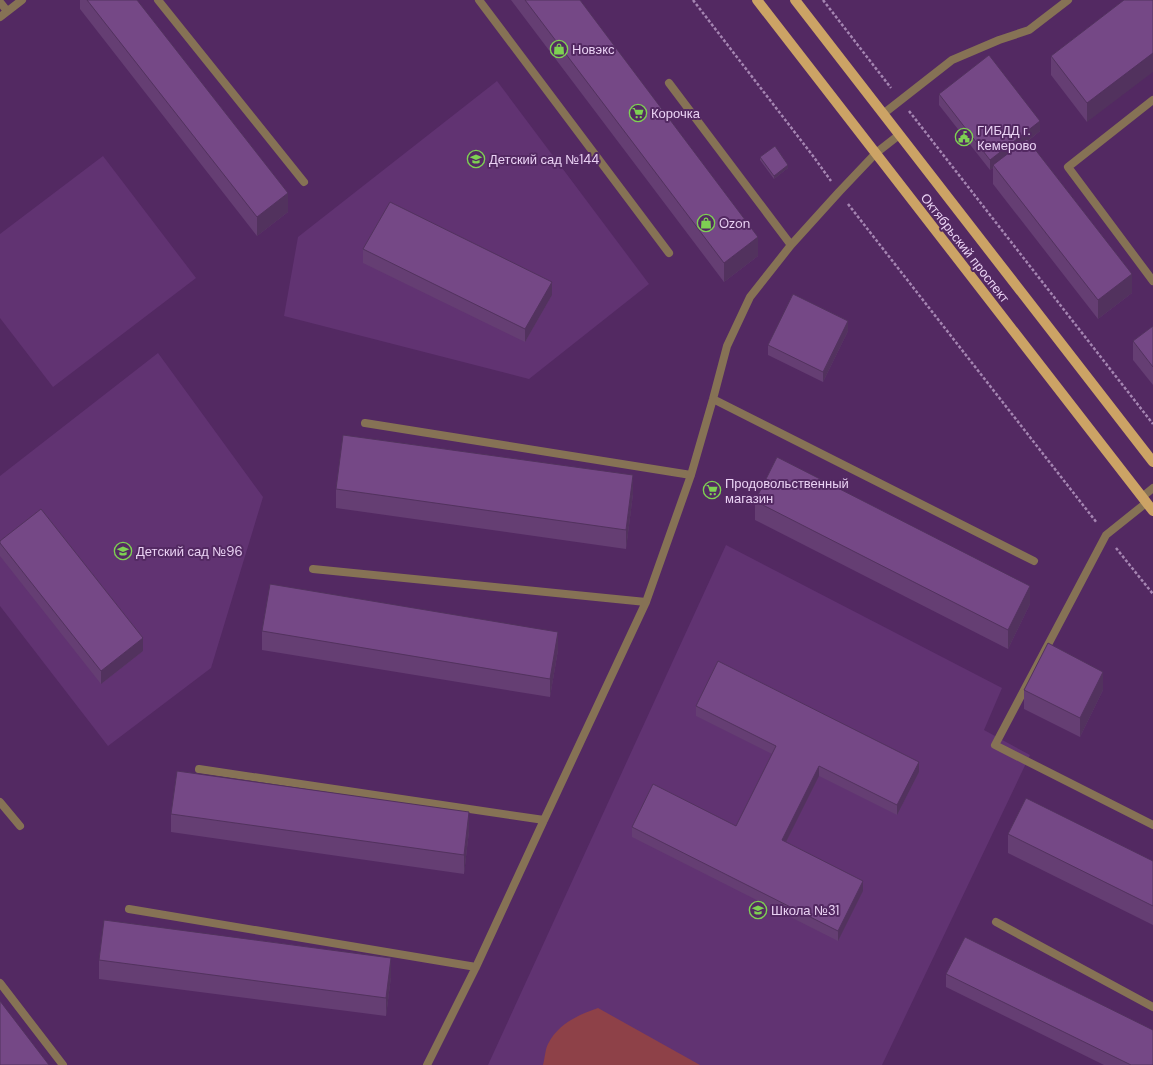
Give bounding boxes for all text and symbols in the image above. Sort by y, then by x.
shop icon: Новэкс [549,39,569,59]
place label: Новэкс [572,41,615,58]
supermarket icon: Корочка [628,103,648,123]
place label: Корочка [651,105,701,122]
place label: ГИБДД г. Кемерово [977,122,1036,154]
public building icon: ГИБДД г. Кемерово [954,127,974,147]
school or university icon: Детский сад №144 [466,149,486,169]
place label: Детский сад №144 [489,151,599,168]
street label: Октябрьский проспект [917,190,1013,306]
shop icon: Ozon [696,213,716,233]
place label: Ozon [719,215,750,232]
place label: Продовольственный магазин [725,475,849,507]
supermarket icon: Продовольственный магазин [702,480,722,500]
school or university icon: Детский сад №96 [113,541,133,561]
place label: Детский сад №96 [136,543,243,560]
school or university icon: Школа №31 [748,900,768,920]
place label: Школа №31 [771,902,839,919]

